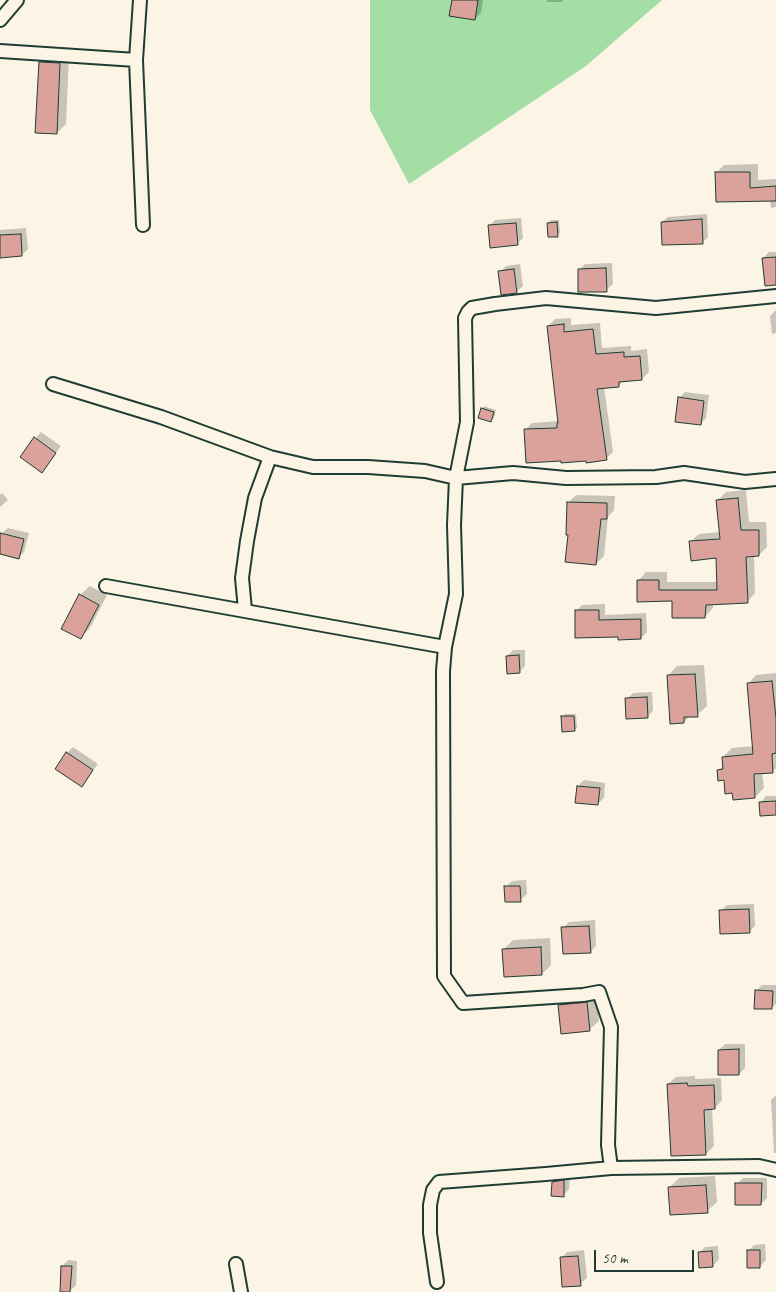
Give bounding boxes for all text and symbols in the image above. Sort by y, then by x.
scale bar [596,1240,696,1272]
text: 50 m [602,1249,628,1268]

